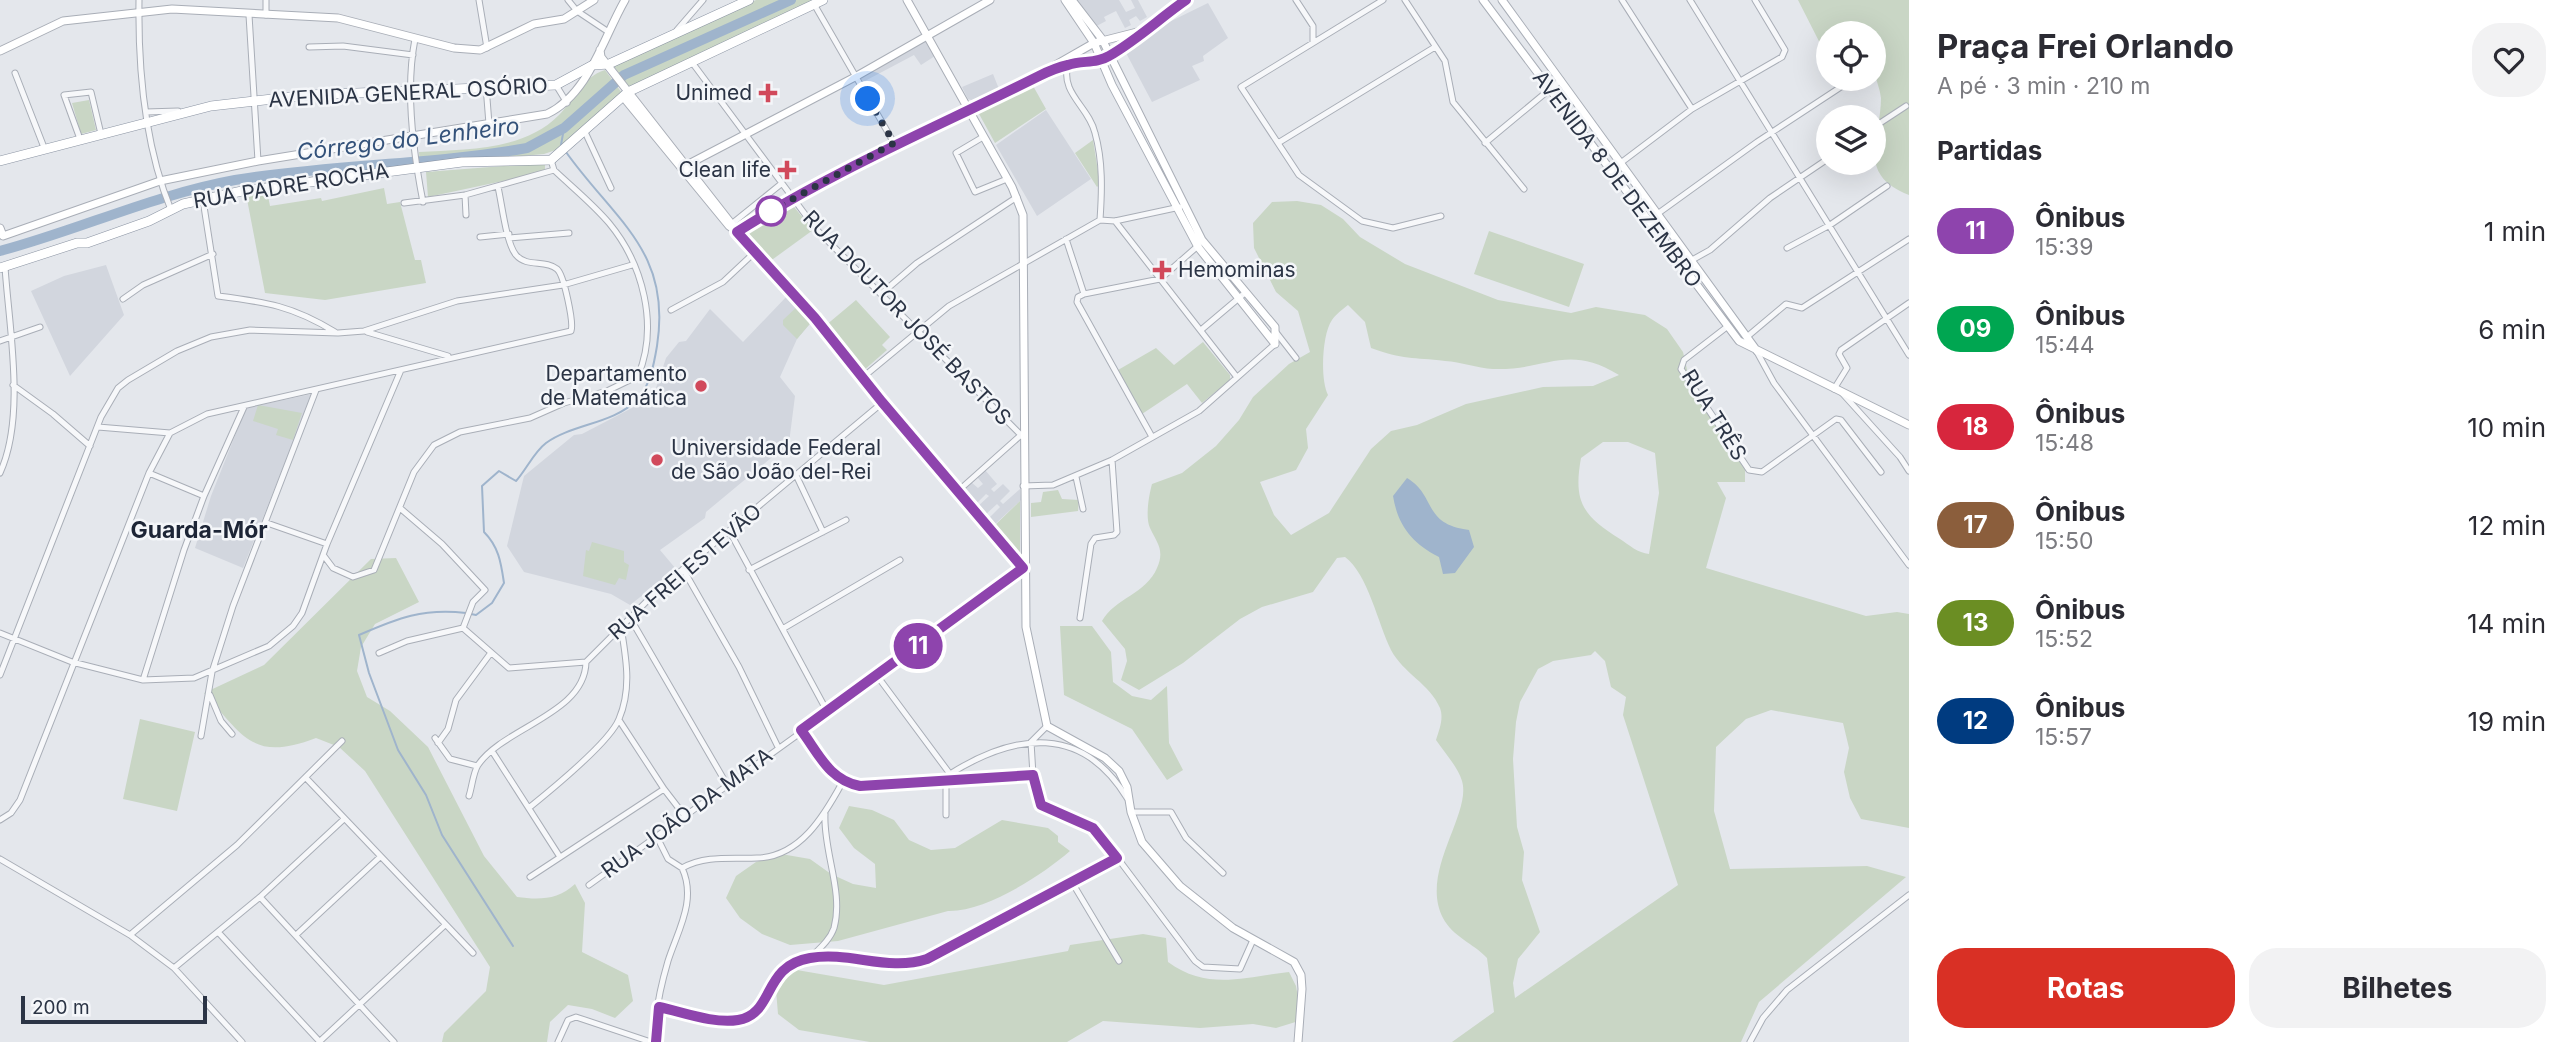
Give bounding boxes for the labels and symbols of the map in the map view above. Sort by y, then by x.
street label: AVENIDA 8 DE DEZEMBRO [1528,65,1707,292]
street label: AVENIDA GENERAL OSÓRIO [268,72,548,112]
place label: Unimed [675,80,752,105]
your location [850,81,885,116]
marker: Unimed [758,83,778,103]
water label: Córrego do Lenheiro [295,111,521,167]
place label: Clean life [678,157,771,182]
street label: RUA PADRE ROCHA [191,158,391,213]
marker: Clean life [777,160,797,180]
unlabelled marker [756,196,786,226]
street label: RUA DOUTOR JOSÉ BASTOS [798,204,1017,430]
place label: Hemominas [1178,257,1296,282]
marker: Hemominas [1152,260,1172,280]
place label: Departamento de Matemática [540,361,687,410]
street label: RUA TRÊS [1677,364,1753,465]
marker: Departamento de Matemática [693,378,709,394]
place label: Universidade Federal de São João del-Rei [671,435,881,484]
marker: Universidade Federal de São João del-Rei [649,452,665,468]
street label: RUA FREI ESTEVÃO [602,498,766,645]
district label: Guarda-Mór [130,516,268,544]
line badge: 11 [886,623,950,669]
street label: RUA JOÃO DA MATA [596,741,777,883]
scale bar [21,993,206,1025]

